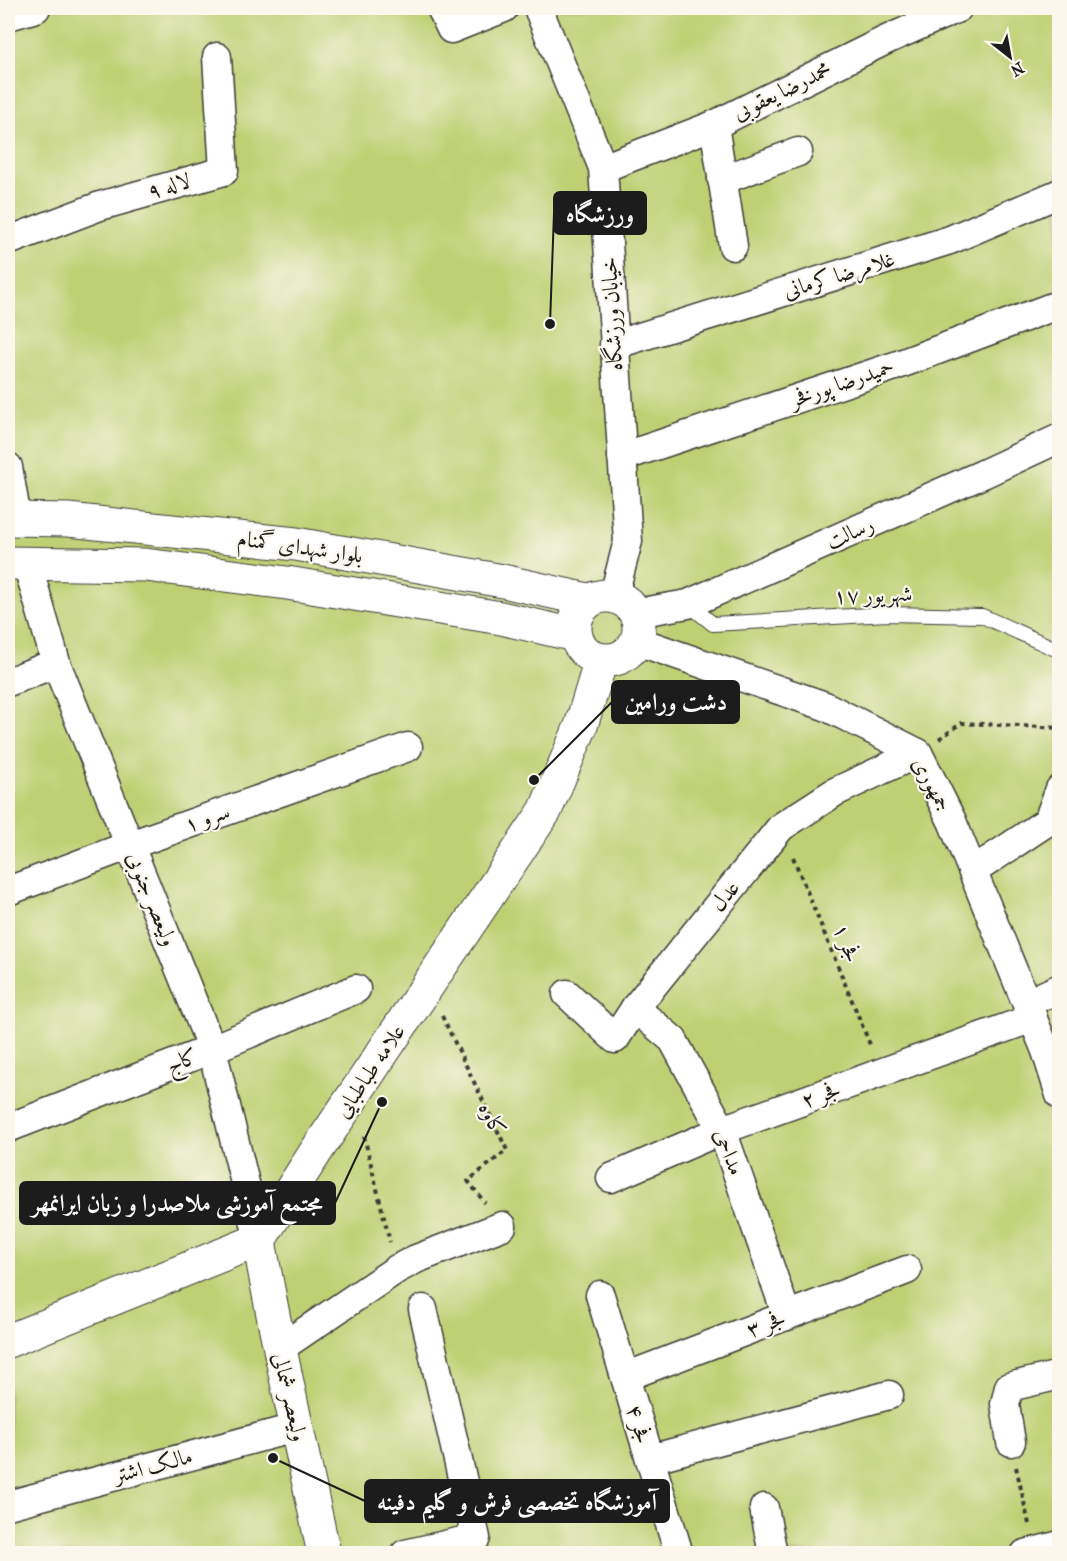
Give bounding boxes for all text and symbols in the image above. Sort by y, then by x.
north arrow [980,27,1040,87]
street label: محمدرضا یعقوبی [728,56,837,129]
text: N [1007,58,1028,81]
street label: لاله ۹ [144,167,194,205]
callout: ورزشگاه [554,192,646,234]
text: ورزشگاه [566,198,634,229]
street label: غلامرضا کرمانی [780,246,898,306]
street label: خیابان ورزشگاه [595,256,628,372]
street label: حمیدرضا پورفخر [785,353,898,416]
street label: رسالت [822,511,878,555]
street label: بلوار شهدای گمنام [235,524,365,575]
street label: ۱۷ شهریور [833,581,913,610]
callout: دشت ورامین [612,681,739,723]
text: دشت ورامین [625,688,727,717]
street label: جمهوری [907,752,957,816]
street label: سرو ۱ [181,798,233,839]
street label: ولیعصر جنوبی [119,848,183,951]
street label: عدل [705,875,745,917]
street label: فجر ۱ [827,920,866,967]
street label: علامه طباطبایی [329,1019,412,1124]
street label: کاج [163,1043,204,1084]
street label: فجر ۲ [798,1076,844,1115]
street label: کاوه [473,1098,511,1140]
street label: مداحی [708,1125,750,1179]
callout: مجتمع آموزشی ملاصدرا و زبان ایرانمهر [20,1182,335,1224]
text: مجتمع آموزشی ملاصدرا و زبان ایرانمهر [28,1189,323,1225]
street label: فجر ۳ [743,1305,789,1344]
street label: ولیعصر شمالی [266,1350,313,1444]
street label: فجر ۴ [620,1401,657,1447]
street label: مالک اشتر [109,1443,195,1489]
callout: آموزشگاه تخصصی فرش و گلیم دفینه [365,1480,669,1522]
text: آموزشگاه تخصصی فرش و گلیم دفینه [377,1486,660,1526]

